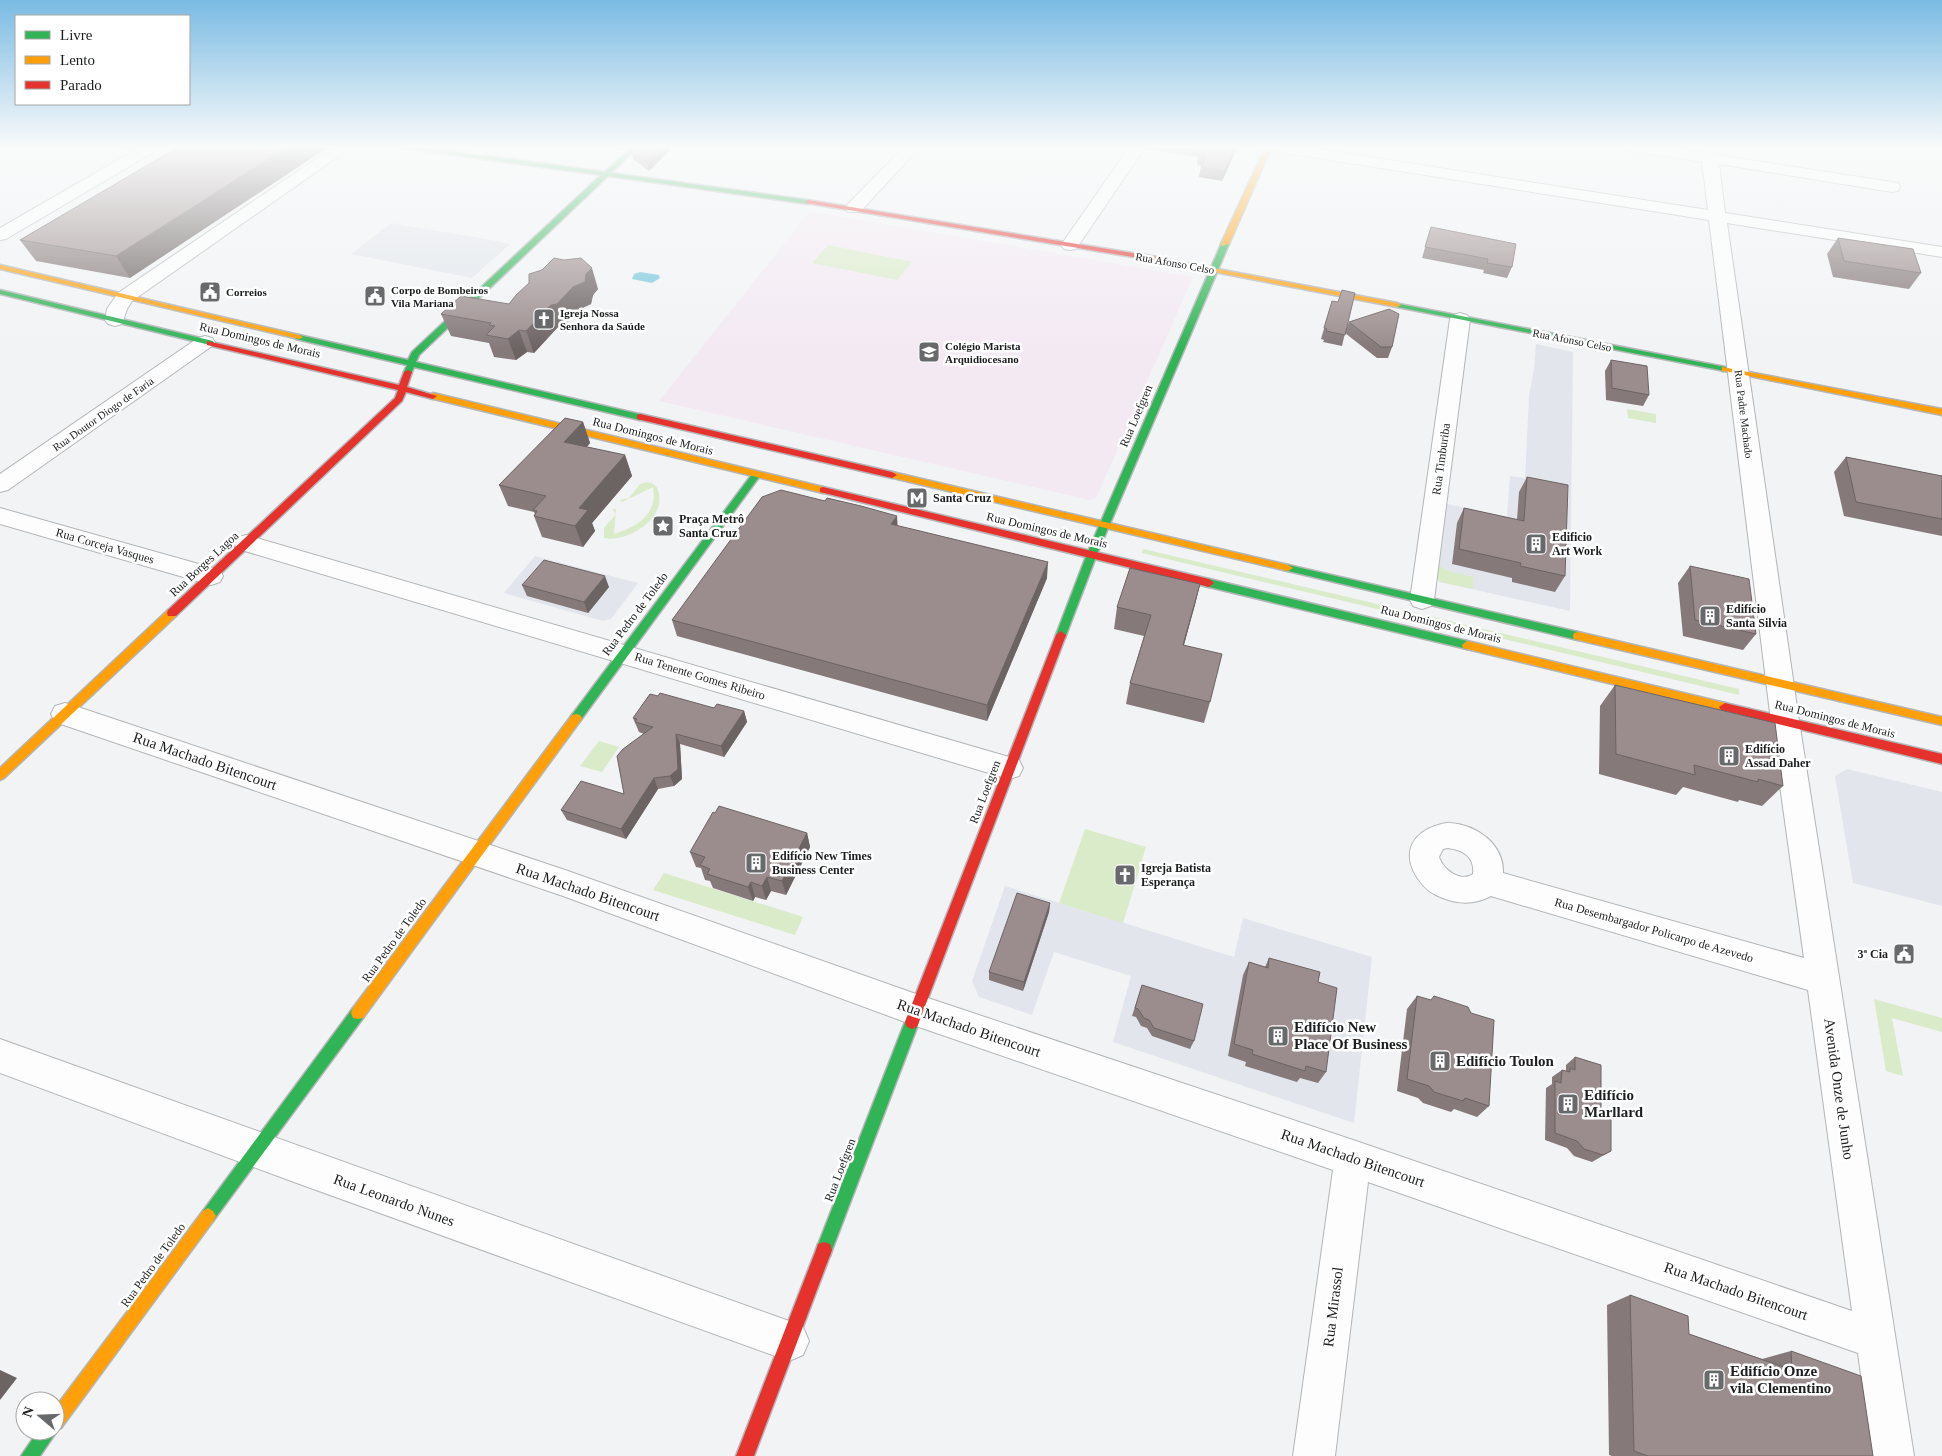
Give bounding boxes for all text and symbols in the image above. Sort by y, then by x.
legend [15,15,190,105]
text: Livre [60,27,93,43]
text: Lento [60,52,95,68]
text: Parado [60,77,102,93]
street label: Rua Afonso Celso [1135,250,1216,276]
public building icon: Correios [198,280,222,304]
public building icon: Corpo de Bombeiros Vila Mariana [363,284,387,308]
place label: Corpo de Bombeiros Vila Mariana [391,284,489,309]
place label: Correios [226,286,267,298]
church icon: Igreja Nossa Senhora da Saúde [532,307,556,331]
place label: Igreja Nossa Senhora da Saúde [560,307,645,332]
street label: Rua Domingos de Morais [198,319,322,361]
street label: Rua Afonso Celso [1532,326,1613,354]
school or university icon: Colégio Marista Arquidiocesano [917,340,941,364]
place label: Colégio Marista Arquidiocesano [945,340,1021,365]
street label: Rua Padre Machado [1733,369,1755,459]
street label: Rua Doutor Diogo de Faria [50,375,156,453]
street label: Rua Loefgren [1117,383,1155,449]
street label: Rua Domingos de Morais [591,414,715,458]
street label: Rua Timburiba [1429,422,1453,496]
metro station icon: Santa Cruz [905,486,929,510]
place label: Santa Cruz [933,491,992,505]
street label: Rua Domingos de Morais [985,509,1109,551]
place label: Praça Metrô Santa Cruz [679,512,744,540]
place icon: Praça Metrô Santa Cruz [651,514,675,538]
street label: Rua Corceja Vasques [54,525,156,567]
street label: Rua Borges Lagoa [167,528,242,600]
place label: Edificio Art Work [1552,530,1602,558]
building icon: Edificio Art Work [1524,532,1548,556]
street label: Rua Pedro de Toledo [599,570,671,658]
street label: Rua Domingos de Morais [1379,602,1503,646]
place label: Edifício Santa Silvia [1726,602,1787,630]
building icon: Edifício Santa Silvia [1698,604,1722,628]
street label: Rua Tenente Gomes Ribeiro [633,649,767,703]
street label: Rua Domingos de Morais [1773,697,1897,741]
street label: Rua Machado Bitencourt [131,729,280,793]
place label: Edifício Assad Daher [1745,742,1811,770]
building icon: Edifício Assad Daher [1717,744,1741,768]
street label: Rua Loefgren [967,759,1003,825]
place label: Edifício New Times Business Center [772,849,872,877]
building icon: Edifício New Times Business Center [744,851,768,875]
street label: Rua Machado Bitencourt [514,860,663,924]
place label: Igreja Batista Esperança [1141,861,1211,889]
church icon: Igreja Batista Esperança [1113,863,1137,887]
street label: Rua Pedro de Toledo [359,895,429,985]
street label: Rua Desembargador Policarpo de Azevedo [1553,895,1755,965]
public building icon: 3ª Cia [1892,942,1916,966]
place label: 3ª Cia [1857,947,1888,961]
street label: Rua Machado Bitencourt [895,996,1044,1060]
street label: Avenida Onze de Junho [1821,1017,1857,1161]
place label: Edifício New Place Of Business [1294,1019,1407,1052]
building icon: Edifício New Place Of Business [1266,1024,1290,1048]
building icon: Edifício Toulon [1428,1049,1452,1073]
place label: Edifício Toulon [1456,1053,1555,1069]
place label: Edifício Marllard [1584,1087,1644,1120]
building icon: Edifício Marllard [1556,1092,1580,1116]
street label: Rua Machado Bitencourt [1279,1126,1428,1190]
street label: Rua Loefgren [822,1137,858,1203]
street label: Rua Leonardo Nunes [331,1171,457,1229]
street label: Rua Pedro de Toledo [118,1220,188,1310]
street label: Rua Machado Bitencourt [1662,1259,1811,1323]
street label: Rua Mirassol [1320,1266,1346,1348]
place label: Edifício Onze vila Clementino [1730,1363,1831,1396]
building icon: Edifício Onze vila Clementino [1702,1368,1726,1392]
north arrow [15,1391,65,1441]
text: N [19,1405,37,1419]

